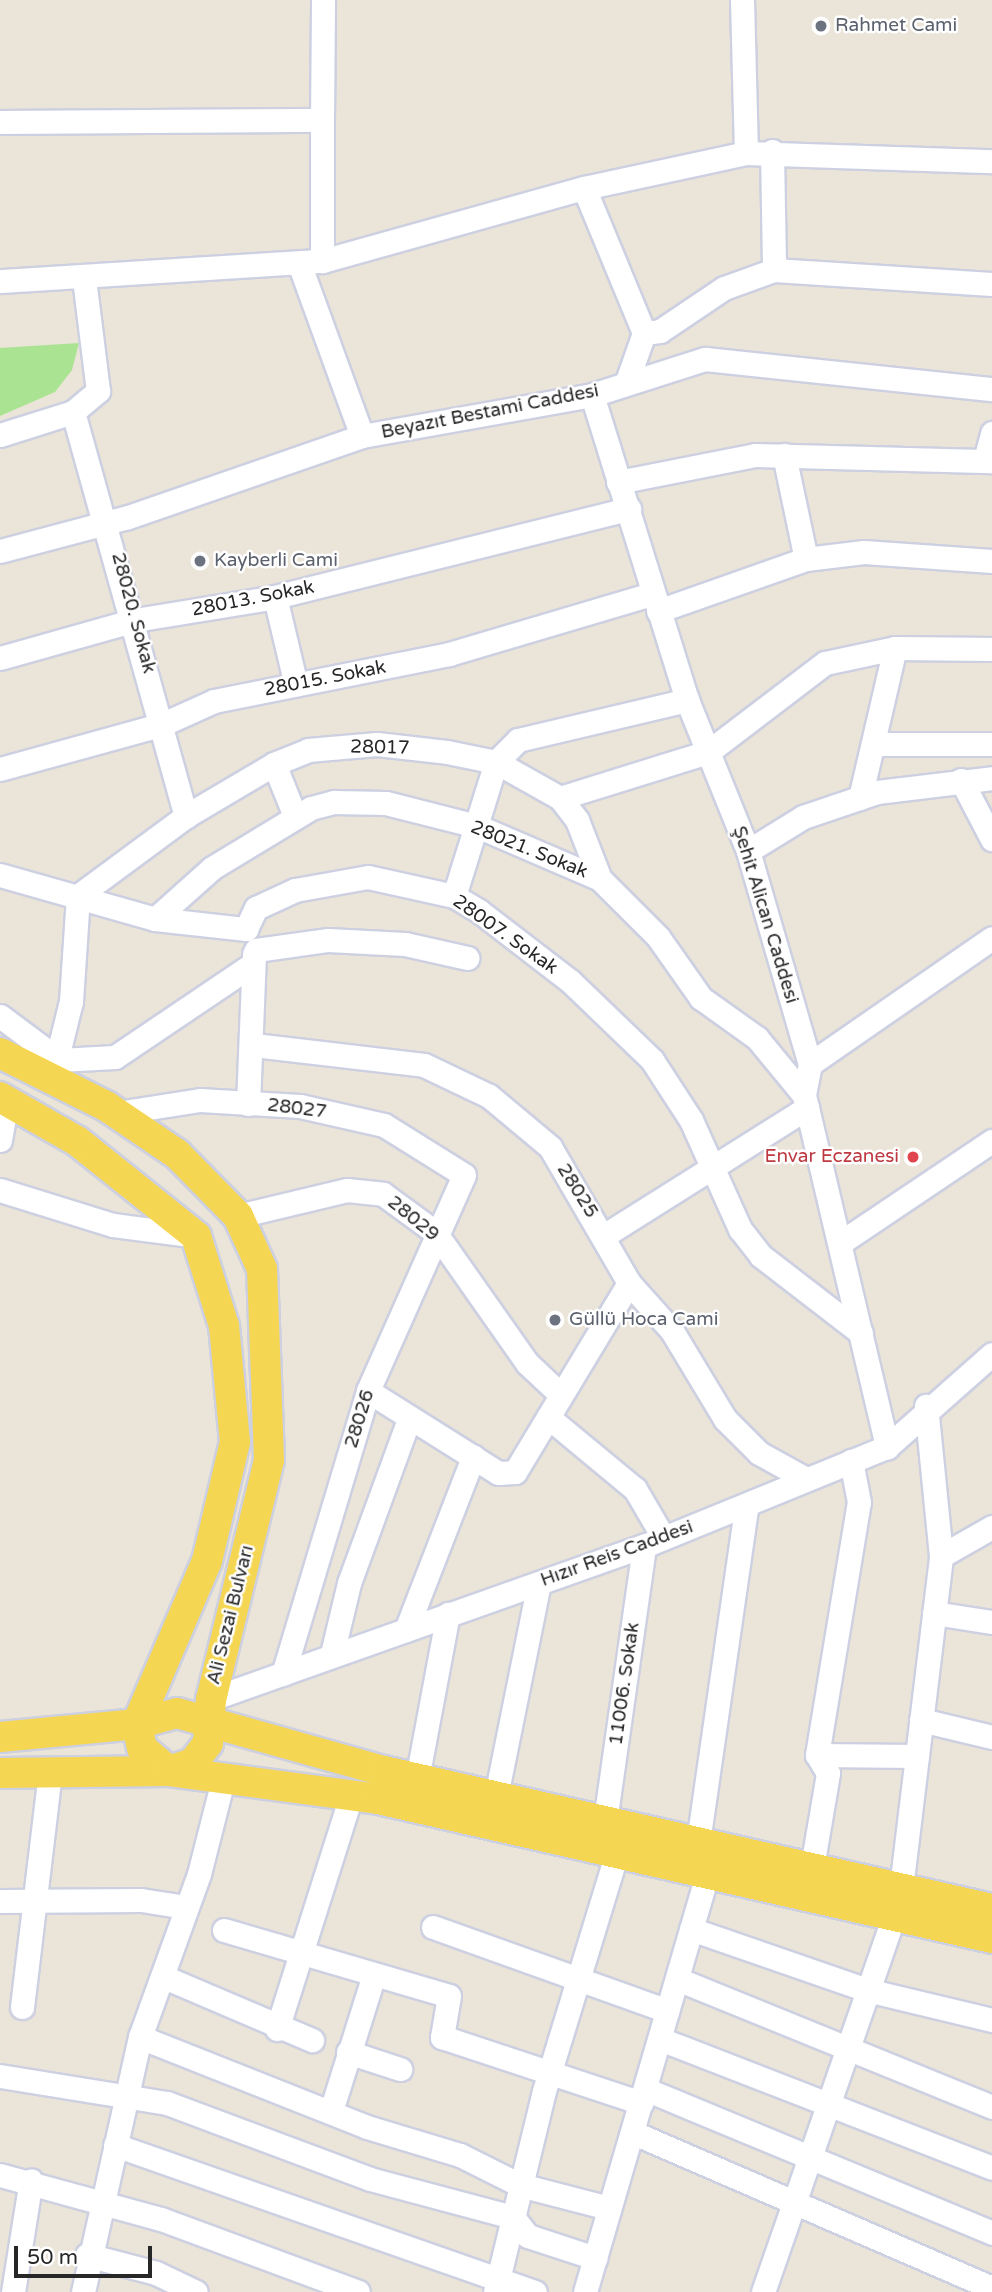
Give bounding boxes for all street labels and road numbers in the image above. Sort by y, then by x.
street label: Beyazıt Bestami Caddesi [379,380,601,444]
street label: 28020. Sokak [106,550,160,676]
street label: 28013. Sokak [190,576,316,622]
street label: 28015. Sokak [262,656,388,702]
street label: 28017 [350,736,410,760]
street label: 28021. Sokak [467,816,591,884]
street label: Şehit Alican Caddesi [727,824,803,1006]
street label: 28007. Sokak [448,890,562,980]
street label: 28027 [266,1094,328,1124]
street label: 28025 [552,1160,602,1222]
street label: 28029 [383,1191,443,1247]
street label: 28026 [340,1387,380,1451]
street label: Hızır Reis Caddesi [538,1516,696,1592]
street label: Ali Sezai Bulvarı [203,1543,259,1687]
street label: 11006. Sokak [605,1621,645,1747]

